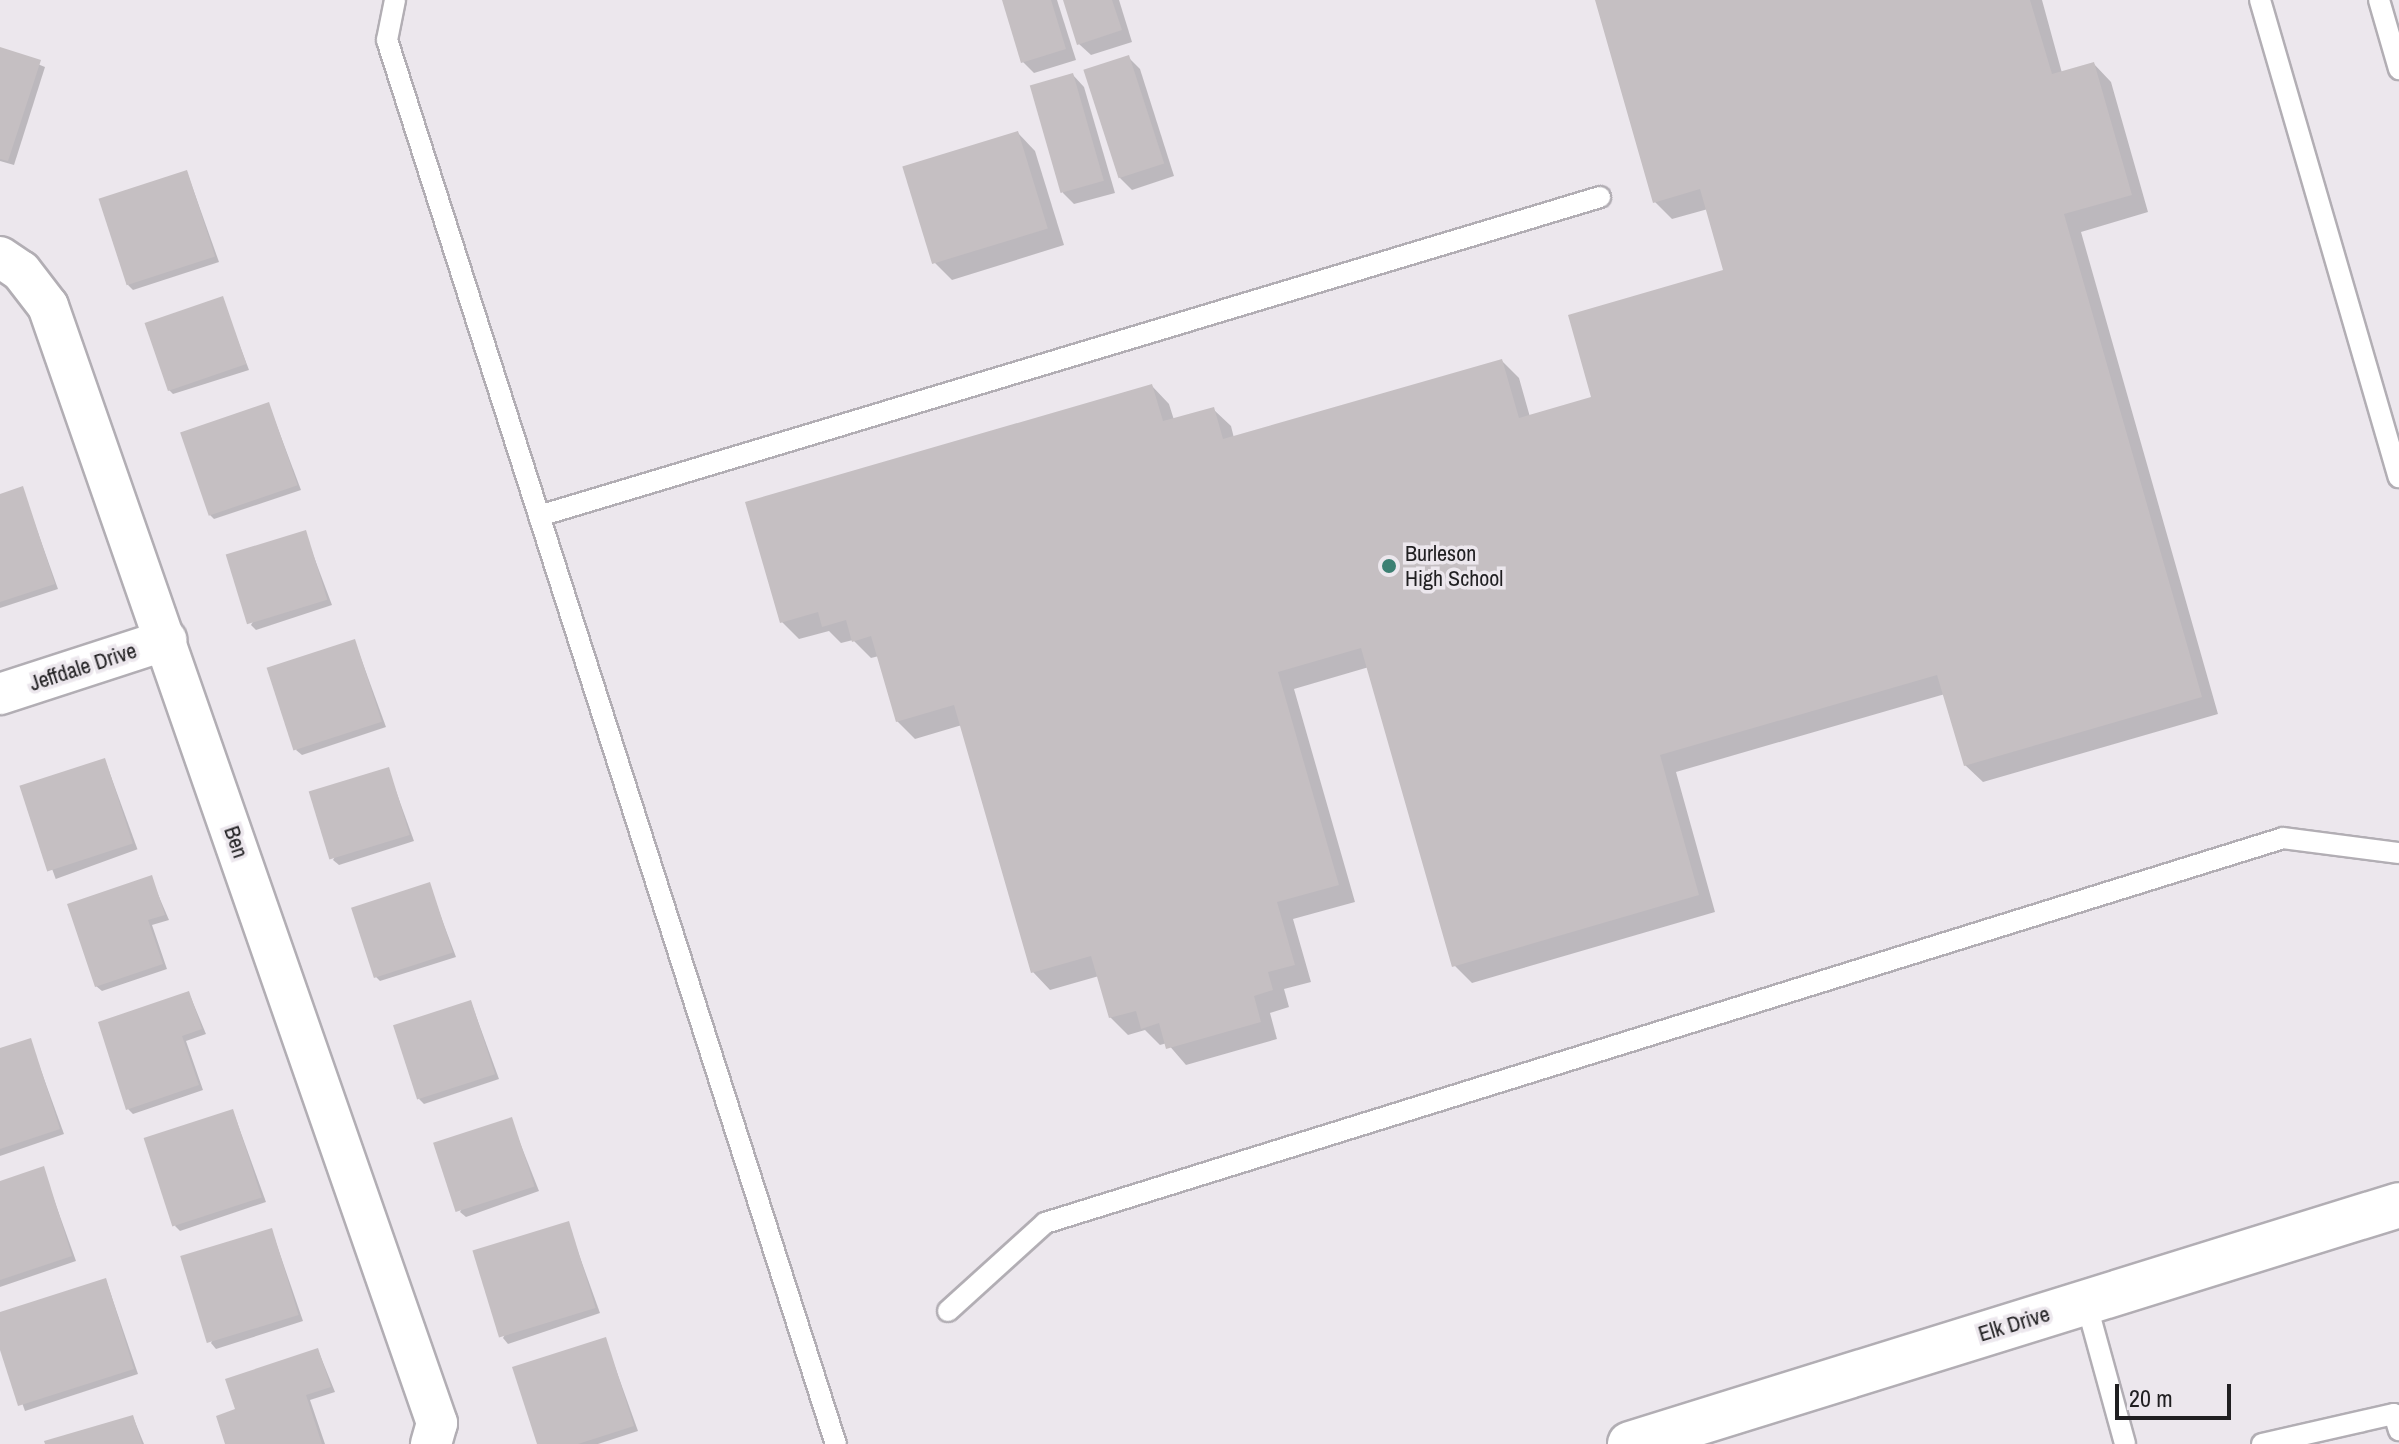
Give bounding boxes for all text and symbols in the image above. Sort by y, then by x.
place label: Burleson High School [1405,540,1503,592]
marker: Burleson High School [1380,557,1398,575]
street label: Jeffdale Drive [26,637,140,697]
street label: Ben [218,823,254,861]
street label: Elk Drive [1975,1301,2053,1347]
scale bar [2119,1368,2235,1418]
text: 20 m [2129,1382,2173,1414]

